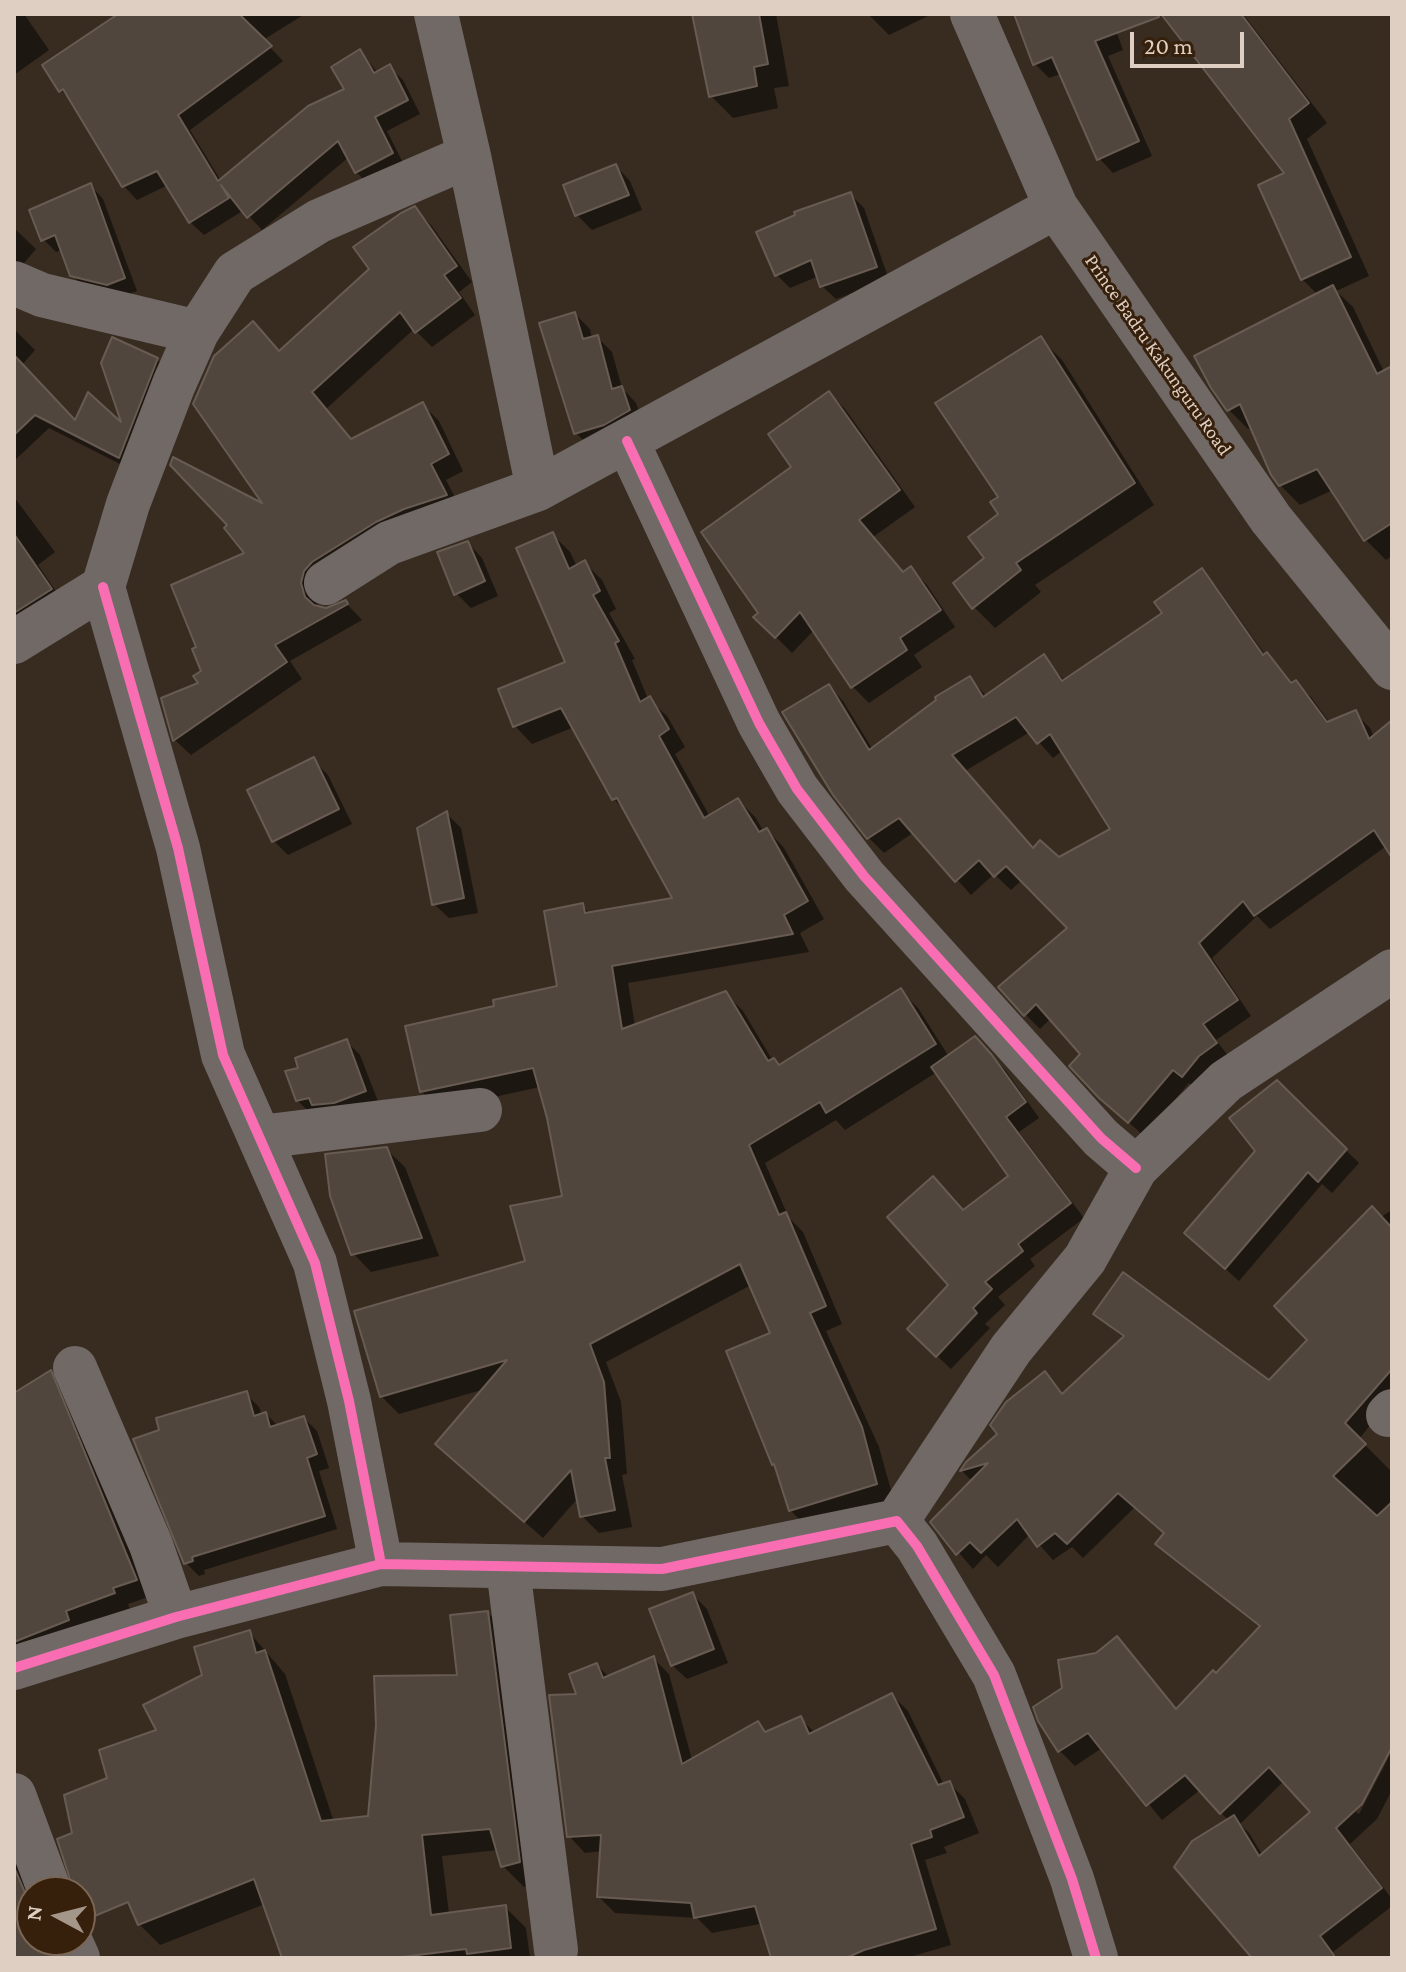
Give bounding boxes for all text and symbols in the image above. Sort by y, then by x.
scale bar [1134,16,1248,66]
text: 20 m [1144,32,1193,59]
street label: Prince Badru Kakunguru Road [1079,250,1237,460]
north arrow [16,1876,96,1956]
text: N [20,1904,47,1922]

